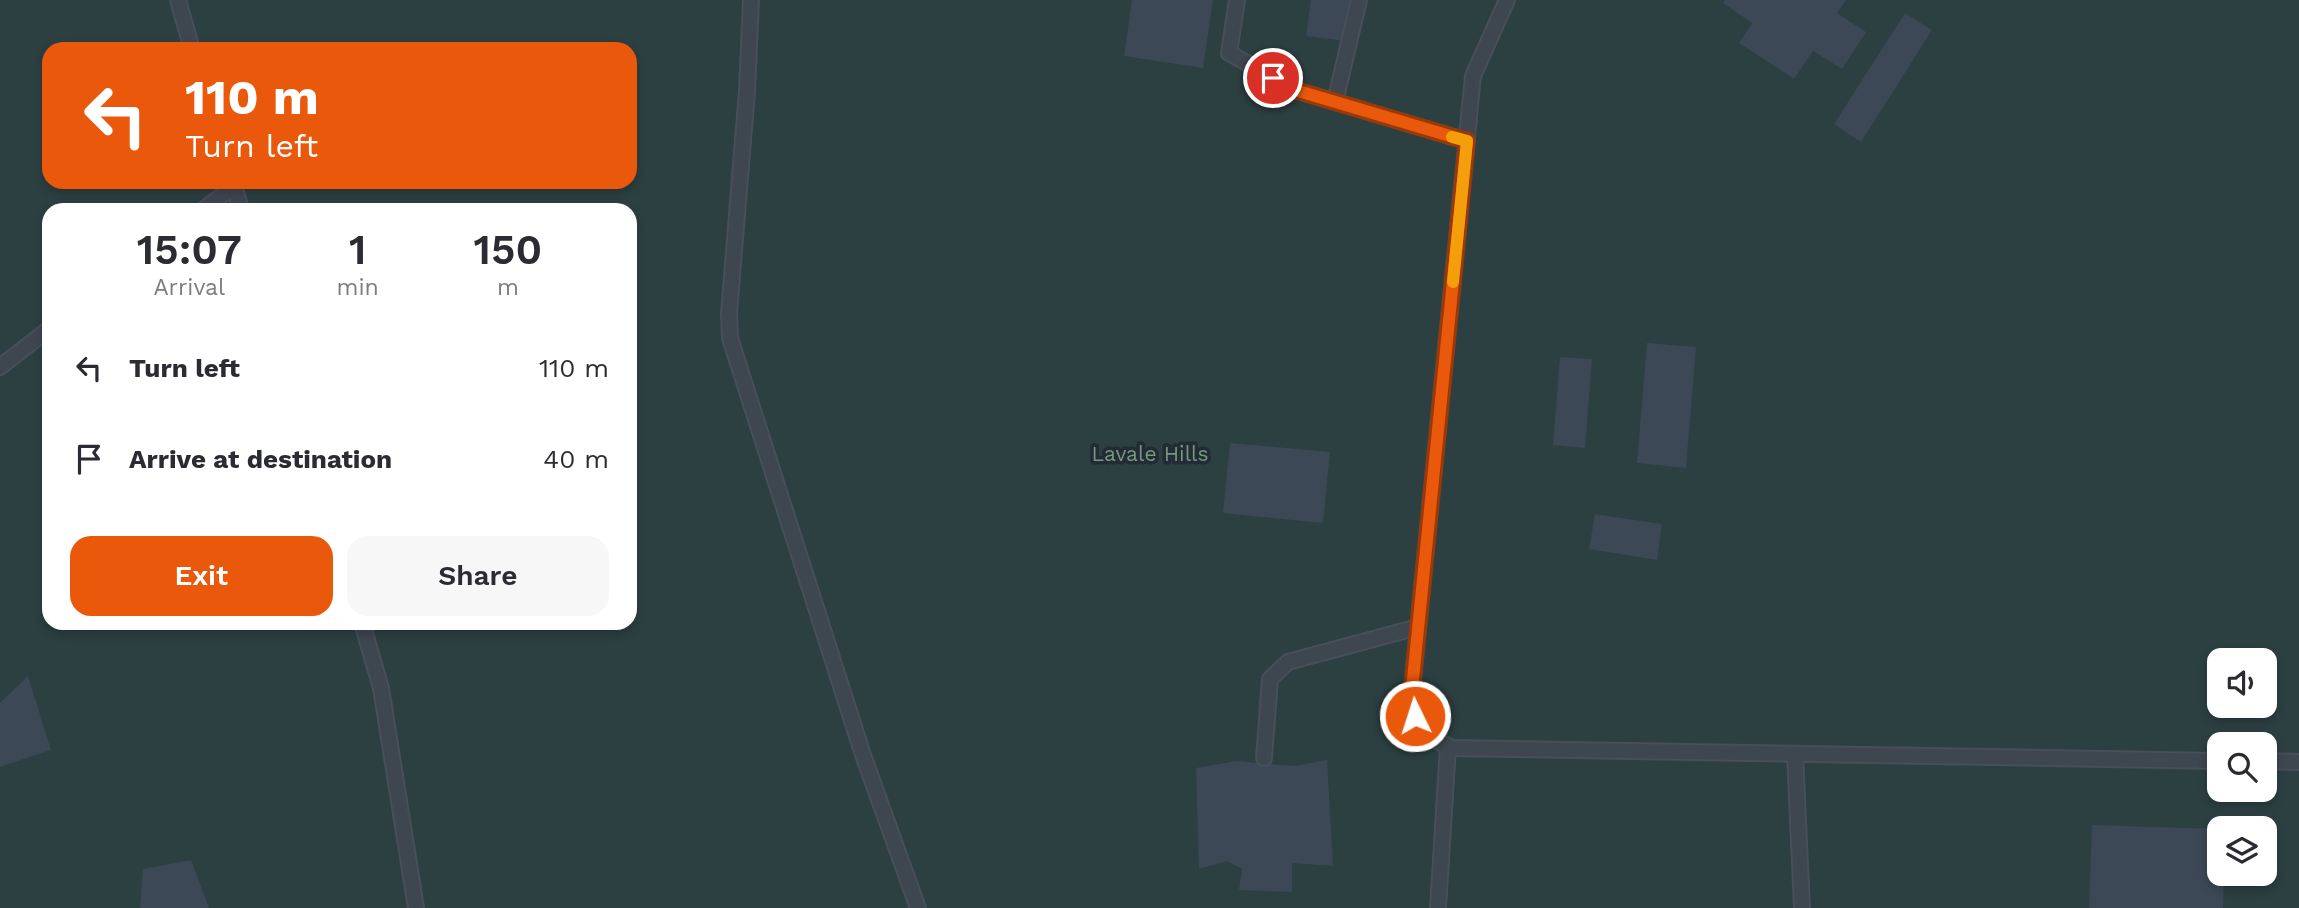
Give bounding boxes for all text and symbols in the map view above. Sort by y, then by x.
pin [1243,48,1303,108]
icon: arrive [1254,59,1292,97]
text: 110 m [185,68,319,126]
icon: left [70,70,161,161]
text: Turn left [185,127,318,165]
text: 15:07 [137,225,242,274]
text: 1 [349,225,366,274]
text: 150 [474,225,542,274]
text: Arrival [153,274,225,301]
text: min [337,274,379,301]
text: m [497,274,519,301]
icon: left [70,349,108,387]
text: Turn left [129,353,240,383]
text: 110 m [539,353,609,383]
icon: arrive [70,440,108,478]
park label: Lavale Hills [1091,441,1209,466]
text: Arrive at destination [129,444,392,474]
text: 40 m [543,444,609,474]
button: Exit [70,536,333,616]
button: Share [347,536,609,616]
map controls [2207,648,2277,886]
button: sound [2207,648,2277,718]
position arrow [1378,679,1452,753]
button: search [2207,732,2277,802]
button: layers [2207,816,2277,886]

